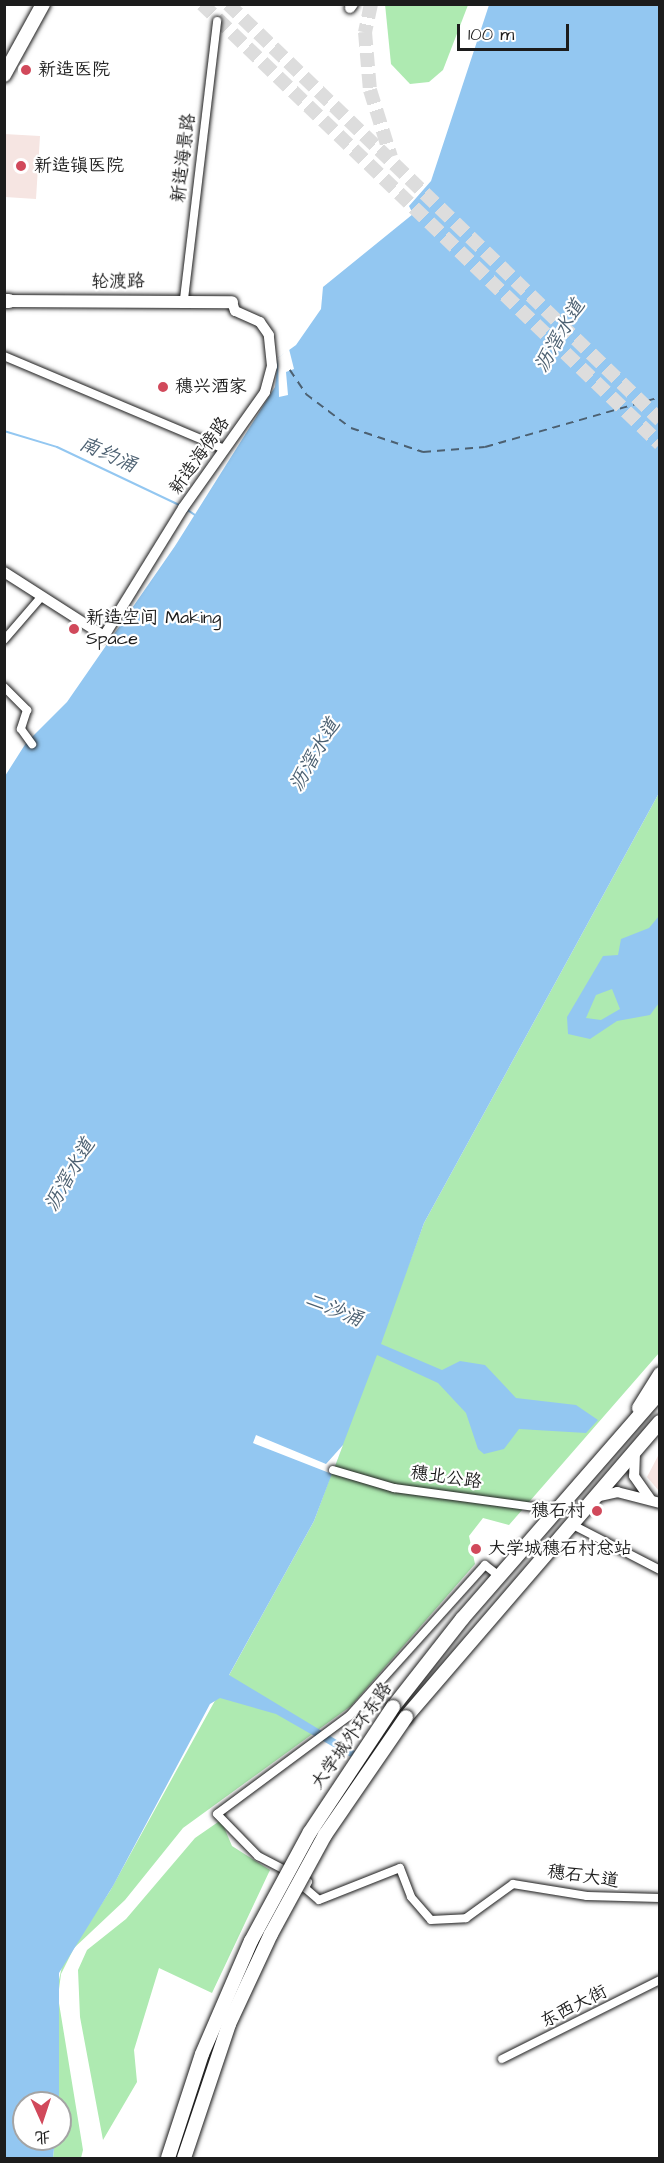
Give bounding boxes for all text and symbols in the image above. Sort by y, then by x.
scale bar [460,12,572,50]
text: 100 m [468,22,514,47]
place label: 新造医院 [38,59,110,81]
marker: 新造医院 [19,63,33,77]
street label: 新造海景路 [168,112,200,204]
place label: 新造镇医院 [34,155,124,177]
marker: 新造镇医院 [12,157,30,175]
street label: 轮渡路 [91,271,145,293]
water label: 沥滘水道 [530,295,590,377]
place label: 穗兴酒家 [175,376,247,398]
marker: 穗兴酒家 [156,380,170,394]
street label: 新造海傍路 [165,413,235,499]
water label: 南约涌 [76,432,140,478]
place label: 新造空间 Making Space [86,608,221,650]
marker: 新造空间 Making Space [67,622,81,636]
water label: 沥滘水道 [285,714,345,796]
water label: 沥滘水道 [40,1134,100,1216]
water label: 二沙涌 [302,1288,366,1332]
street label: 穗北公路 [409,1462,483,1494]
place label: 穗石村 [531,1500,585,1522]
marker: 穗石村 [590,1504,604,1518]
place label: 大学城穗石村总站 [488,1538,632,1560]
marker: 大学城穗石村总站 [469,1542,483,1556]
street label: 大学城外环东路 [307,1678,397,1794]
street label: 穗石大道 [546,1861,620,1893]
street label: 东西大街 [537,1981,611,2033]
north arrow [12,2091,72,2151]
text: 北 [34,2126,51,2148]

